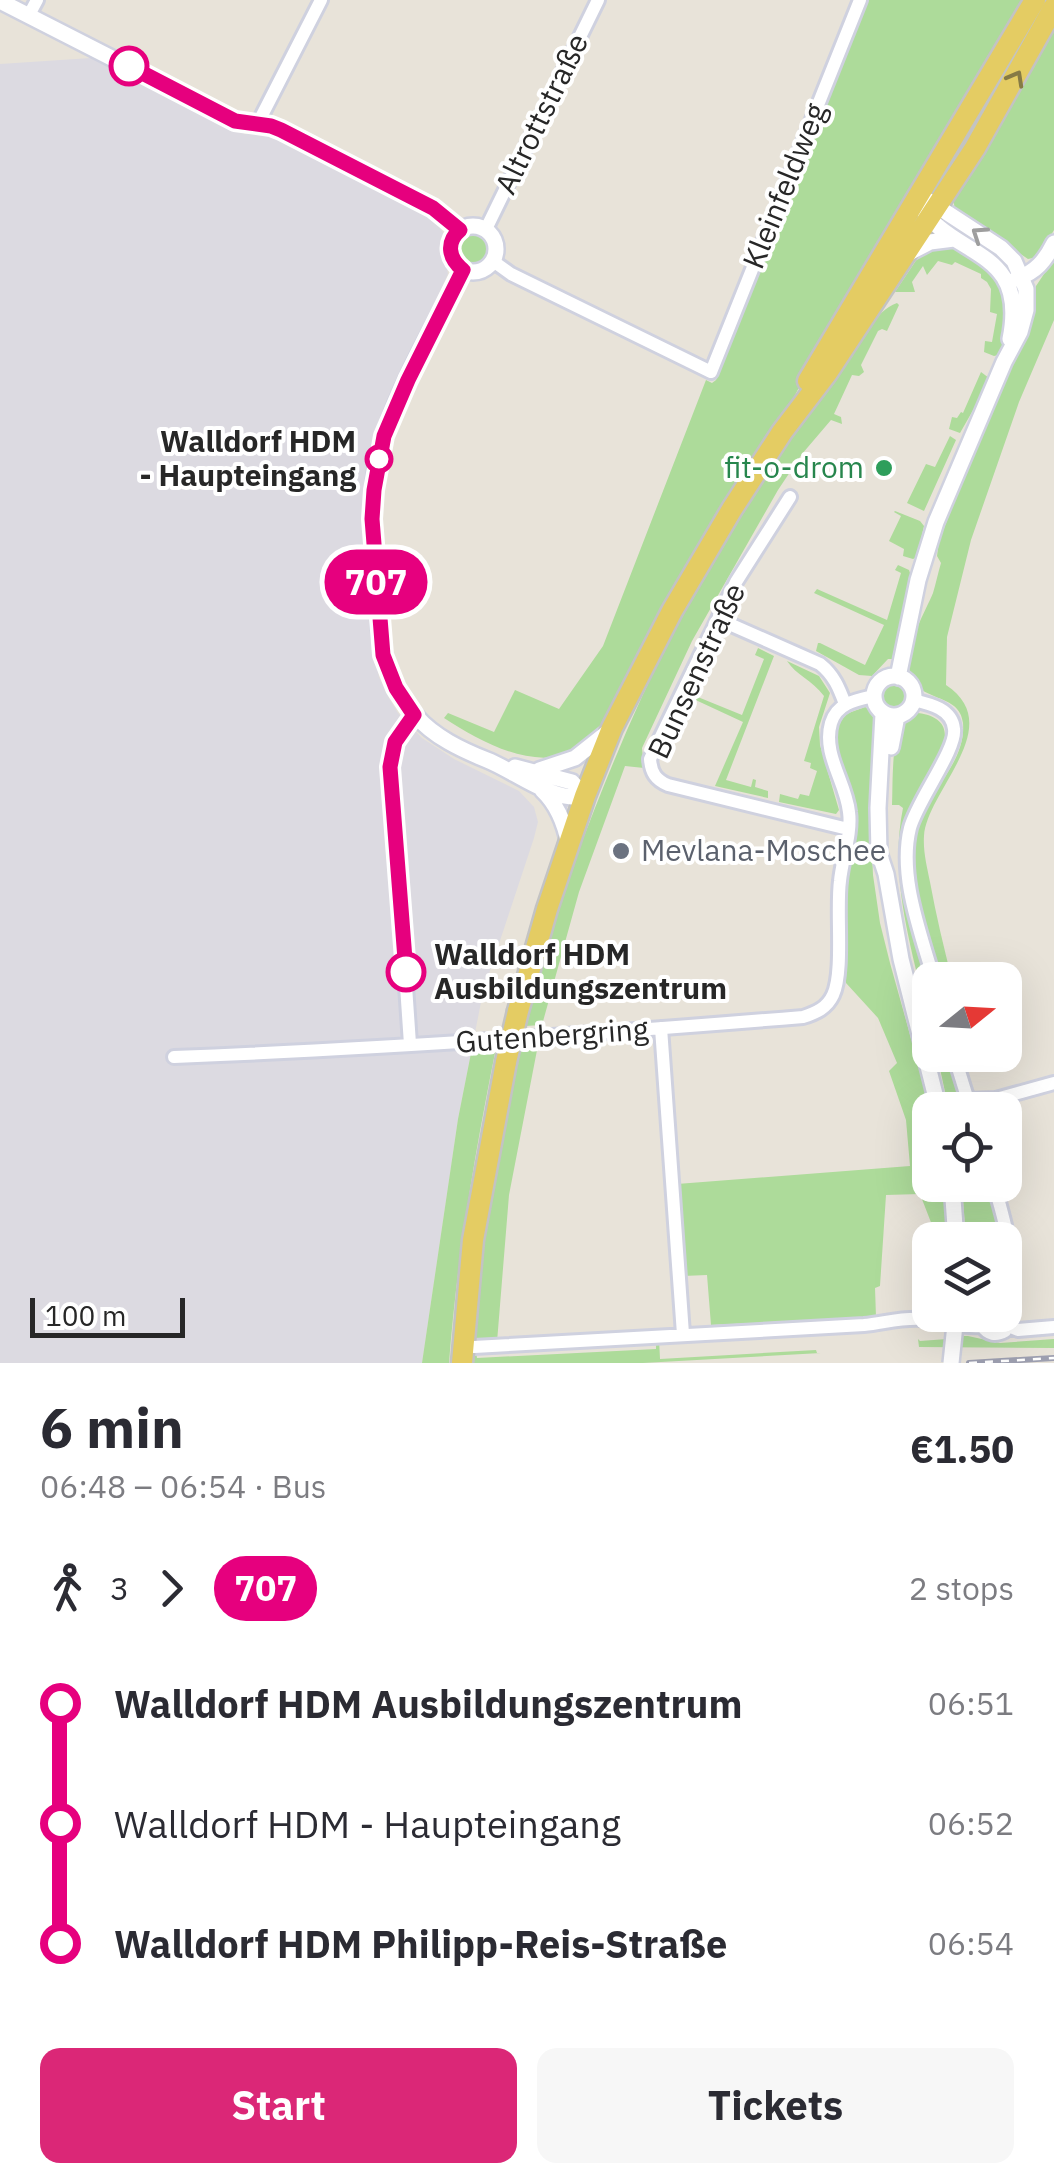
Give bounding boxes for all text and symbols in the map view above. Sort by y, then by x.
street label: Altrottstraße [485,27,596,200]
unlabelled marker [110,47,148,85]
one-way arrow [1003,71,1023,89]
street label: Kleinfeldweg [733,97,835,274]
one-way arrow [972,228,991,246]
place label: Walldorf HDM - Haupteingang [139,421,356,494]
marker: Walldorf HDM - Haupteingang [366,446,392,472]
place label: fit-o-drom [724,447,864,486]
marker: fit-o-drom [873,457,895,479]
line badge: 707 [318,550,434,614]
text: 707 [344,559,408,605]
street label: Bunsenstraße [638,576,753,764]
place label: Mevlana-Moschee [641,830,886,869]
marker: Mevlana-Moschee [610,840,632,862]
place label: Walldorf HDM Ausbildungszentrum [434,934,727,1007]
marker: Walldorf HDM Ausbildungszentrum [387,953,425,991]
north arrow [912,962,1022,1072]
map controls [912,962,1022,1332]
street label: Gutenbergring [454,1008,650,1061]
button: locate [912,1092,1022,1202]
button: layers [912,1222,1022,1332]
scale bar [30,1293,185,1338]
text: 100 m [45,1297,126,1334]
text: 6 min [40,1392,184,1463]
text: €1.50 [910,1424,1014,1473]
text: 06:48 – 06:54 · Bus [40,1465,326,1507]
icon: walk [40,1561,95,1616]
icon: forward [144,1561,199,1616]
text: 707 [234,1565,297,1611]
text: 3 [110,1567,129,1609]
text: 2 stops [909,1567,1014,1609]
text: Walldorf HDM Ausbildungszentrum [114,1679,742,1728]
text: 06:51 [928,1682,1014,1724]
text: Walldorf HDM - Haupteingang [114,1799,621,1848]
text: 06:52 [928,1802,1014,1844]
text: Walldorf HDM Philipp-Reis-Straße [114,1919,727,1968]
text: 06:54 [928,1922,1014,1964]
button: Start [40,2048,517,2163]
button: Tickets [537,2048,1014,2163]

